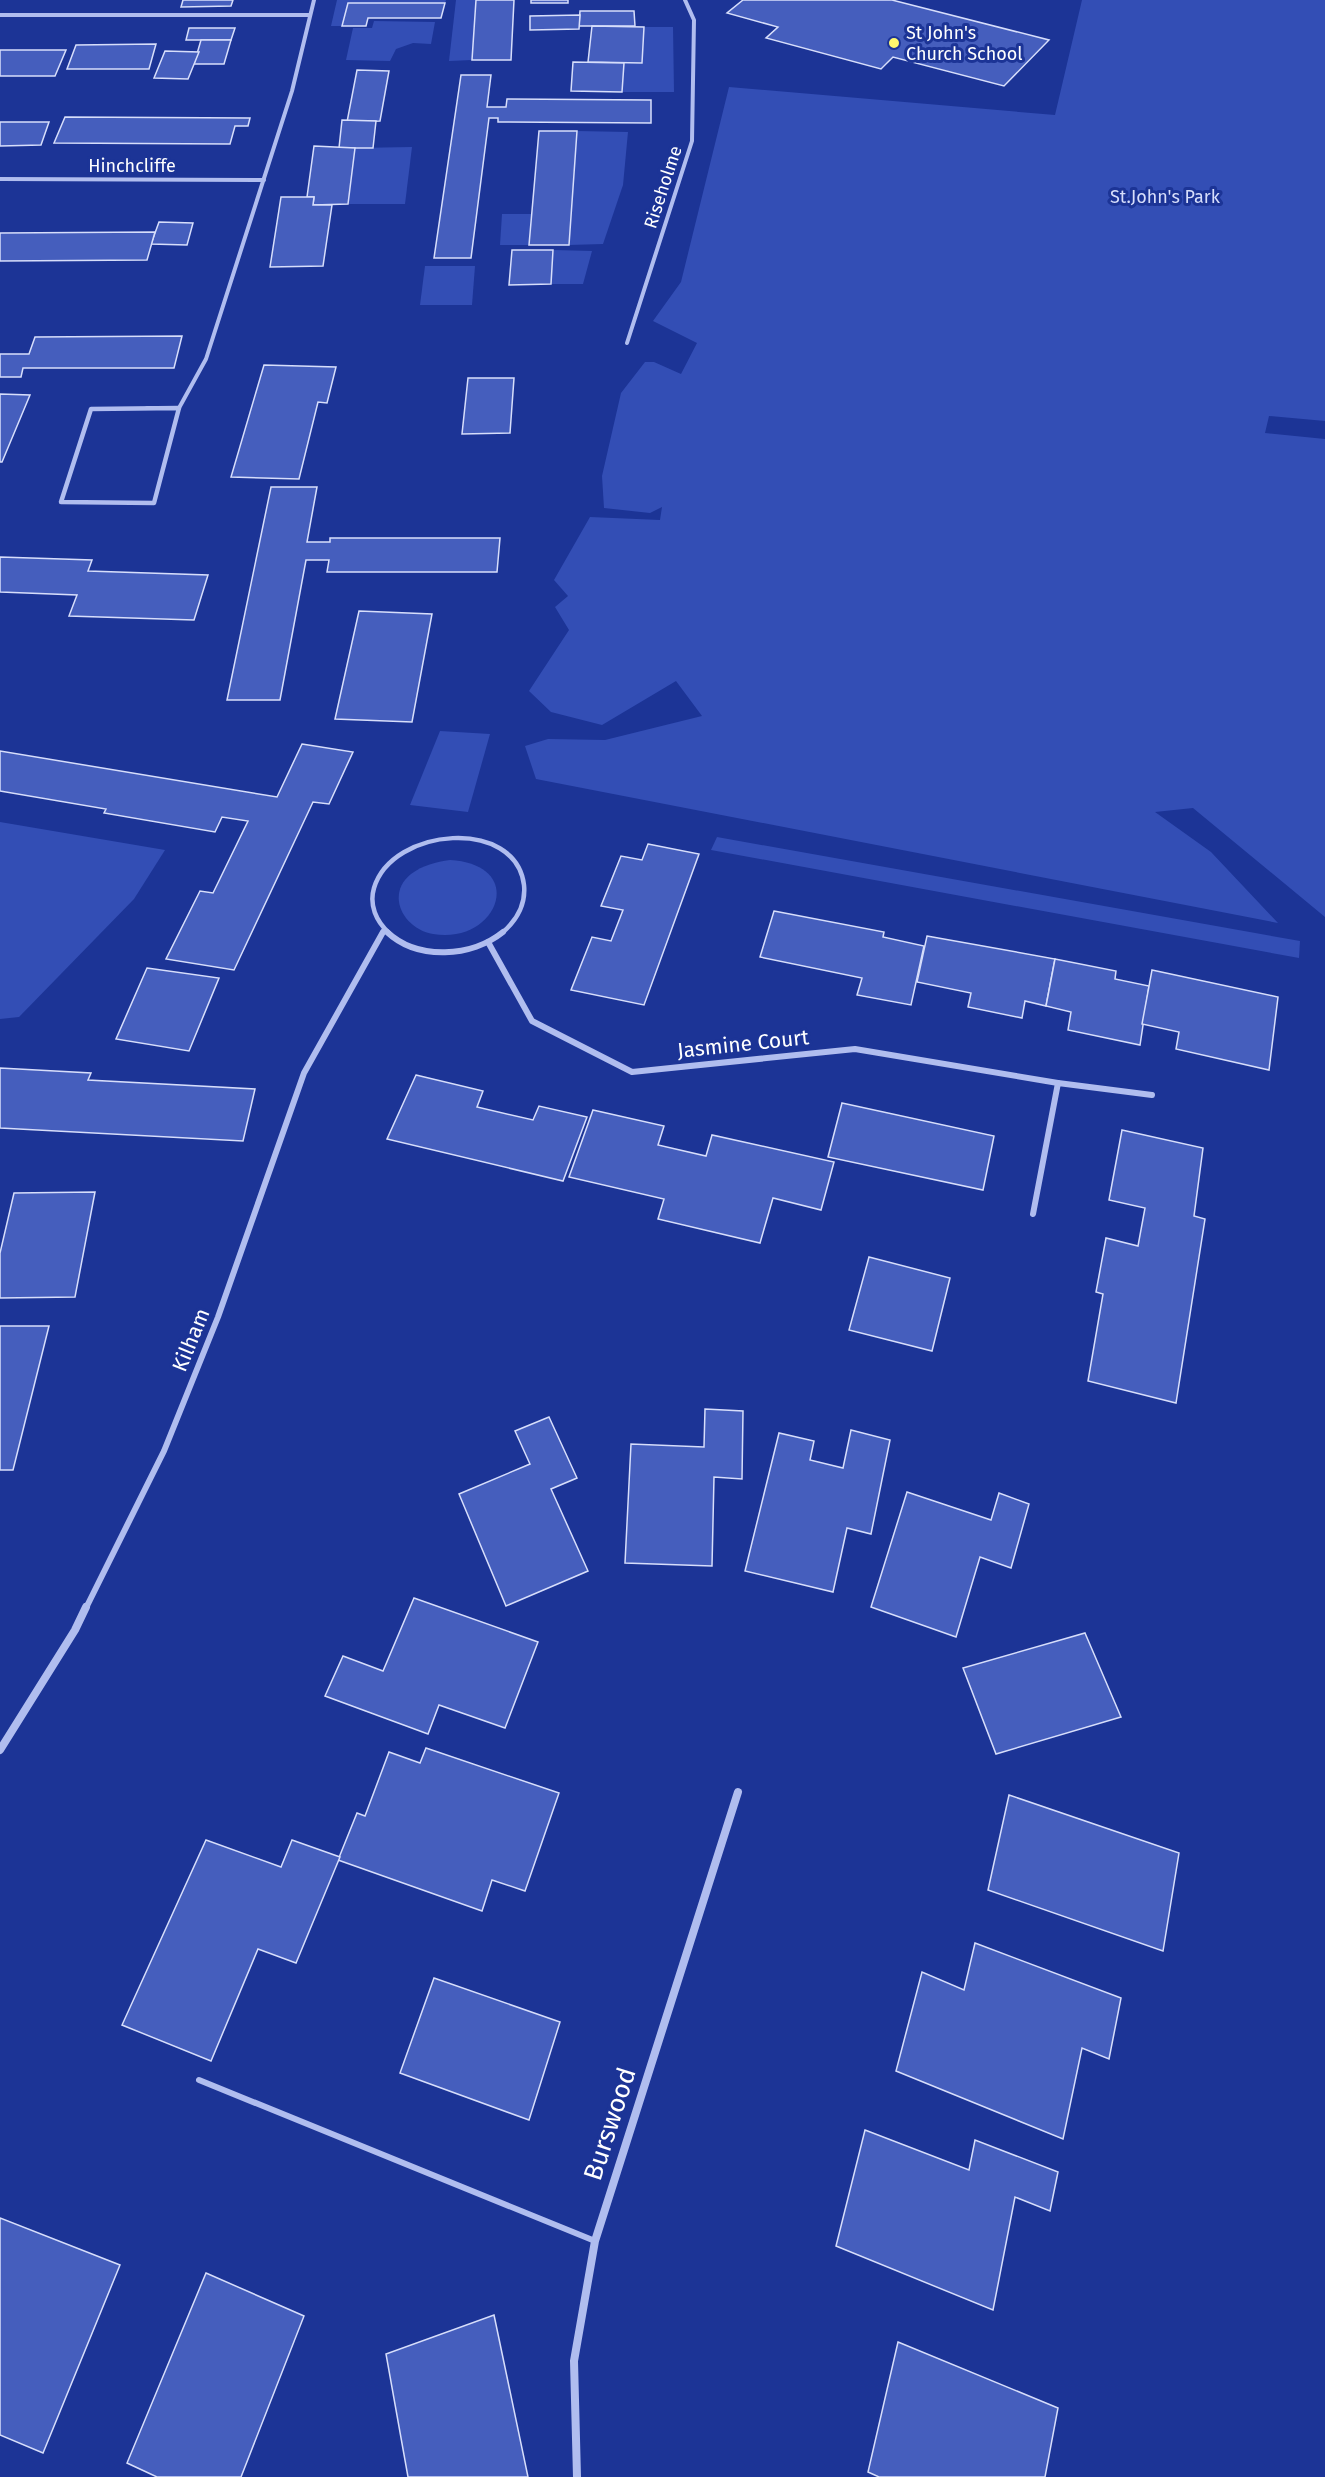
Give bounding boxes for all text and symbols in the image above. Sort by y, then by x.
place label: St John's Church School [906,22,1023,65]
marker: St John's Church School [887,36,901,50]
street label: Riseholme [639,143,687,231]
street label: Hinchcliffe [88,155,176,177]
park label: St.John's Park [1110,186,1221,208]
street label: Jasmine Court [676,1024,810,1064]
street label: Kilham [167,1304,215,1376]
street label: Burswood [577,2064,643,2184]

